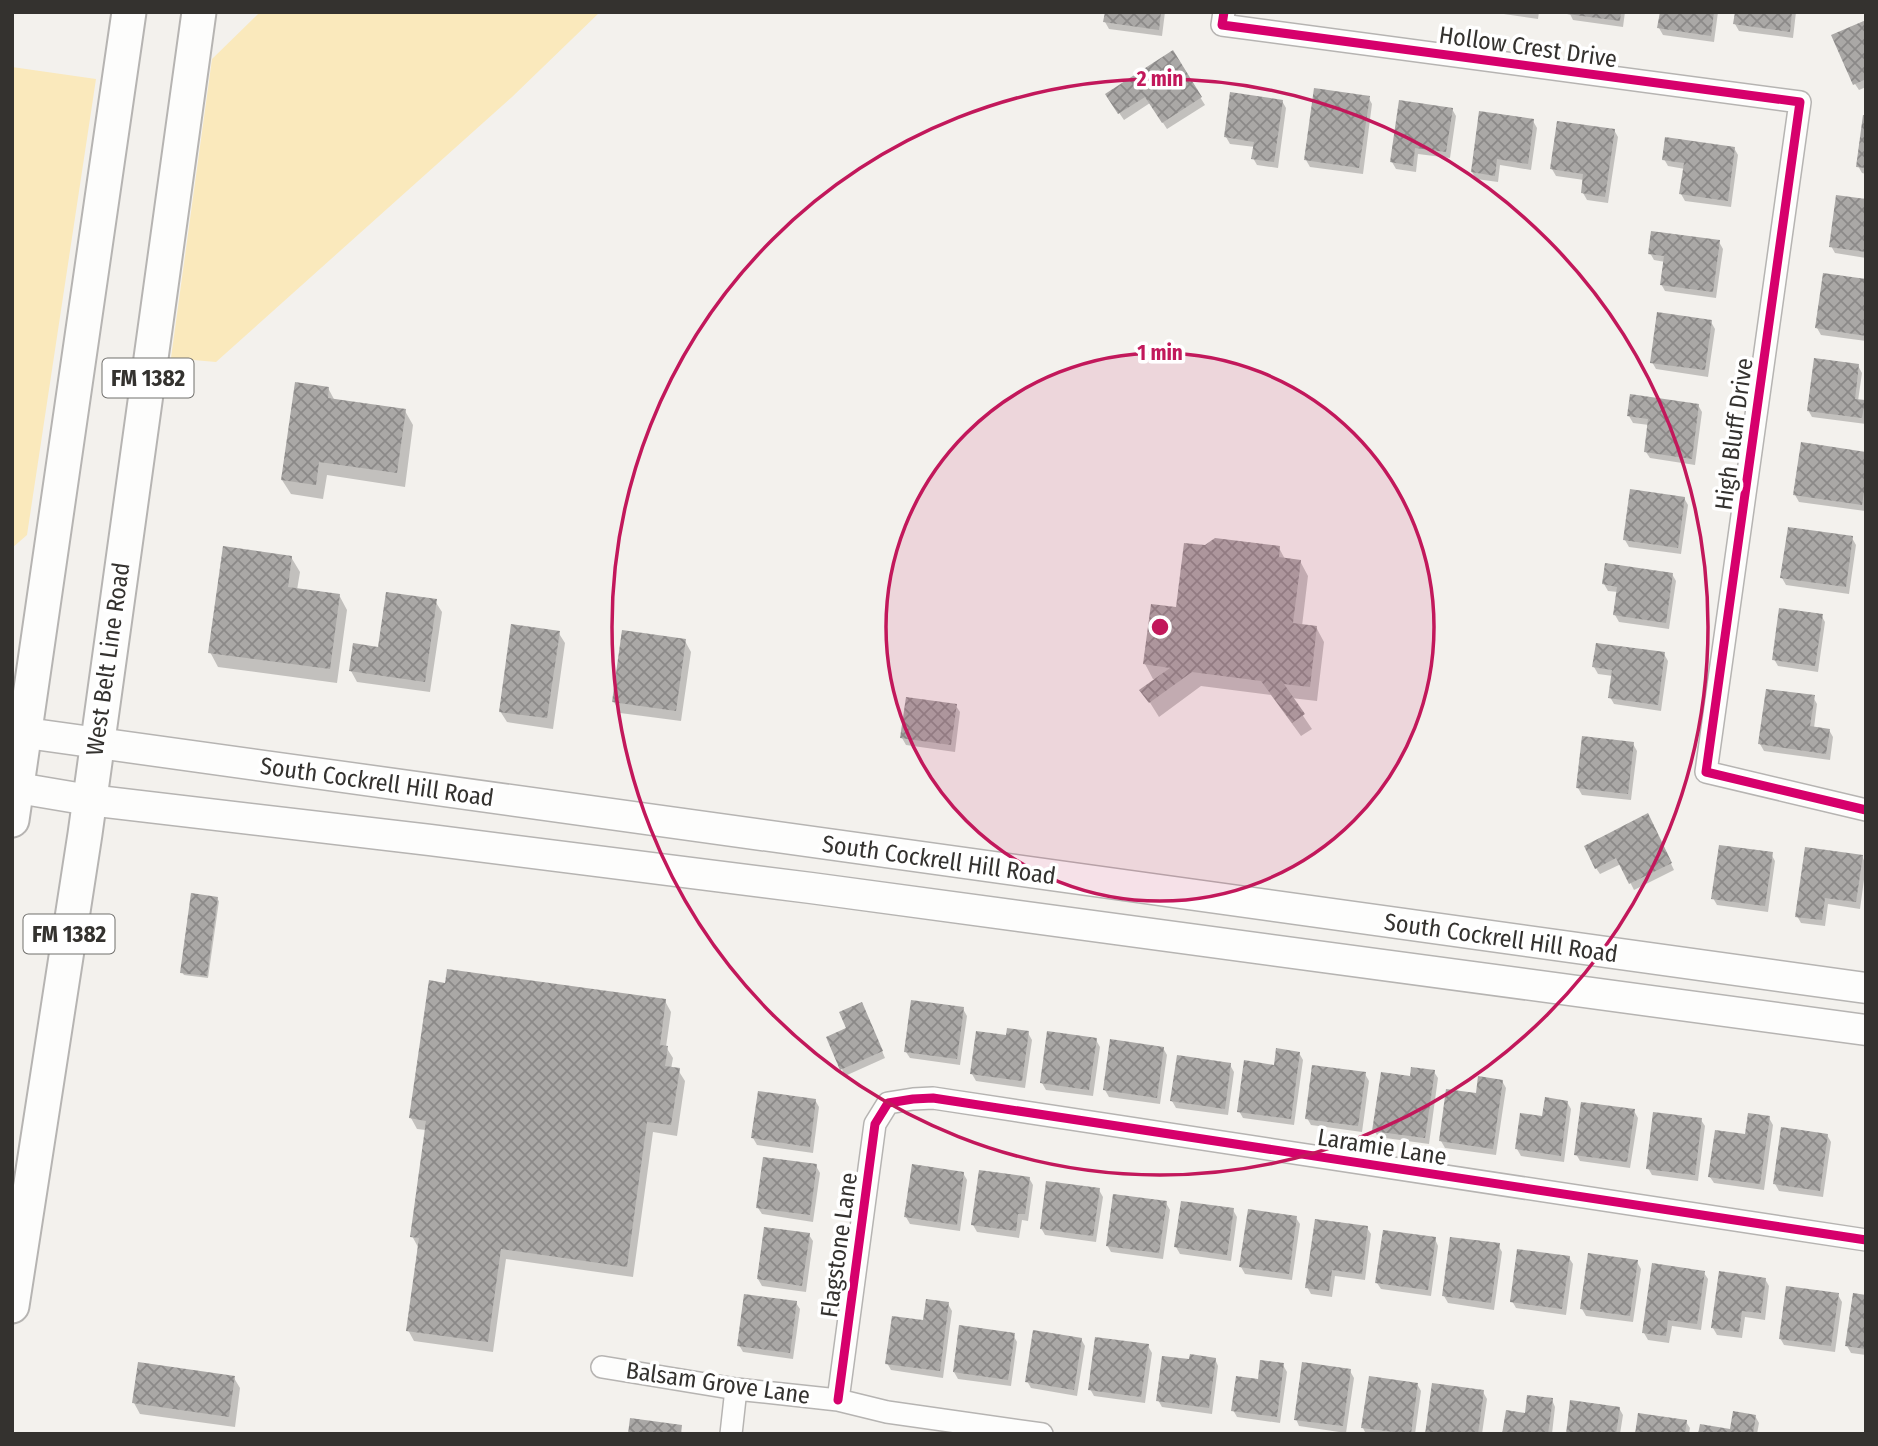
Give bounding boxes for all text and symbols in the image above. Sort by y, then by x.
street label: Hollow Crest Drive [1437,21,1619,73]
text: 2 min [1136,66,1183,92]
text: 1 min [1137,340,1183,366]
street label: High Bluff Drive [1709,356,1759,512]
road number: FM 1382 [102,358,194,398]
street label: West Belt Line Road [81,561,135,757]
centre of rings [1148,615,1172,639]
street label: South Cockrell Hill Road [258,752,496,812]
street label: South Cockrell Hill Road [820,830,1058,890]
street label: South Cockrell Hill Road [1382,908,1620,968]
road number: FM 1382 [24,914,114,953]
street label: Laramie Lane [1315,1123,1449,1171]
street label: Flagstone Lane [815,1171,863,1319]
street label: Balsam Grove Lane [624,1356,812,1410]

